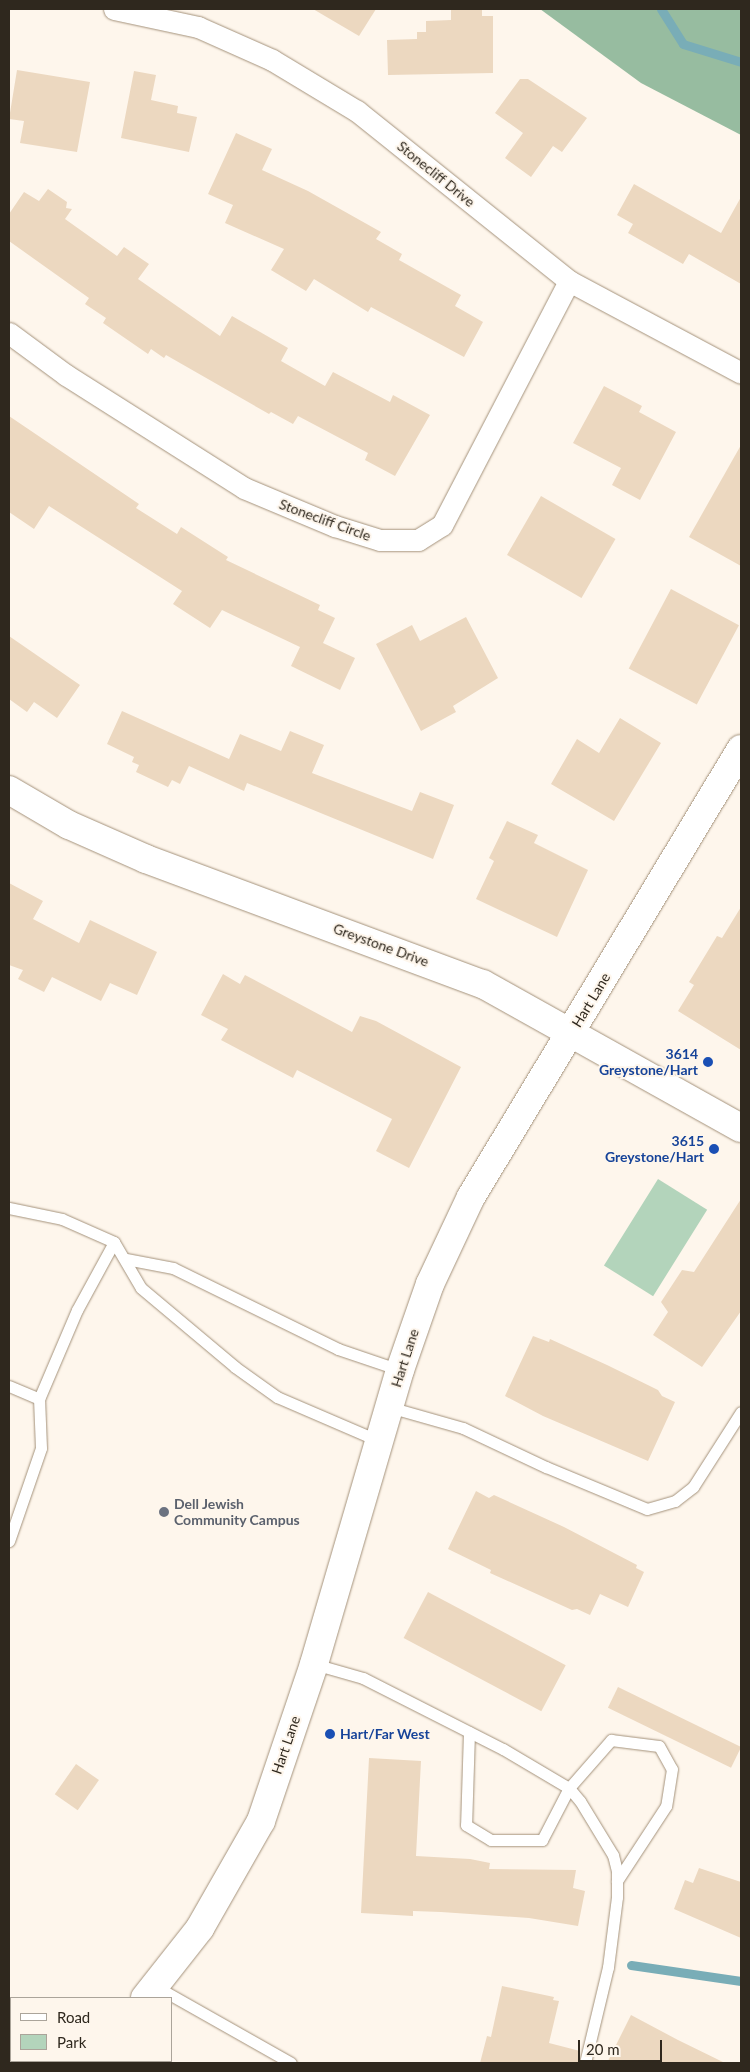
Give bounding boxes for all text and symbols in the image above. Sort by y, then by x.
street label: Stonecliff Drive [394,138,478,210]
street label: Stonecliff Circle [277,496,373,544]
street label: Greystone Drive [331,920,431,970]
street label: Hart Lane [568,970,614,1030]
place label: 3614 Greystone/Hart [599,1046,698,1078]
marker: 3614 Greystone/Hart [702,1056,714,1068]
place label: 3615 Greystone/Hart [605,1133,704,1166]
marker: 3615 Greystone/Hart [708,1143,720,1155]
street label: Hart Lane [388,1327,422,1389]
place label: Dell Jewish Community Campus [174,1496,300,1528]
marker: Dell Jewish Community Campus [158,1506,170,1518]
street label: Hart Lane [268,1714,304,1776]
place label: Hart/Far West [340,1726,430,1742]
marker: Hart/Far West [324,1728,336,1740]
legend [10,1997,172,2062]
text: Road [57,2008,90,2026]
scale bar [580,2030,664,2062]
text: Park [57,2033,86,2051]
text: 20 m [586,2040,620,2058]

